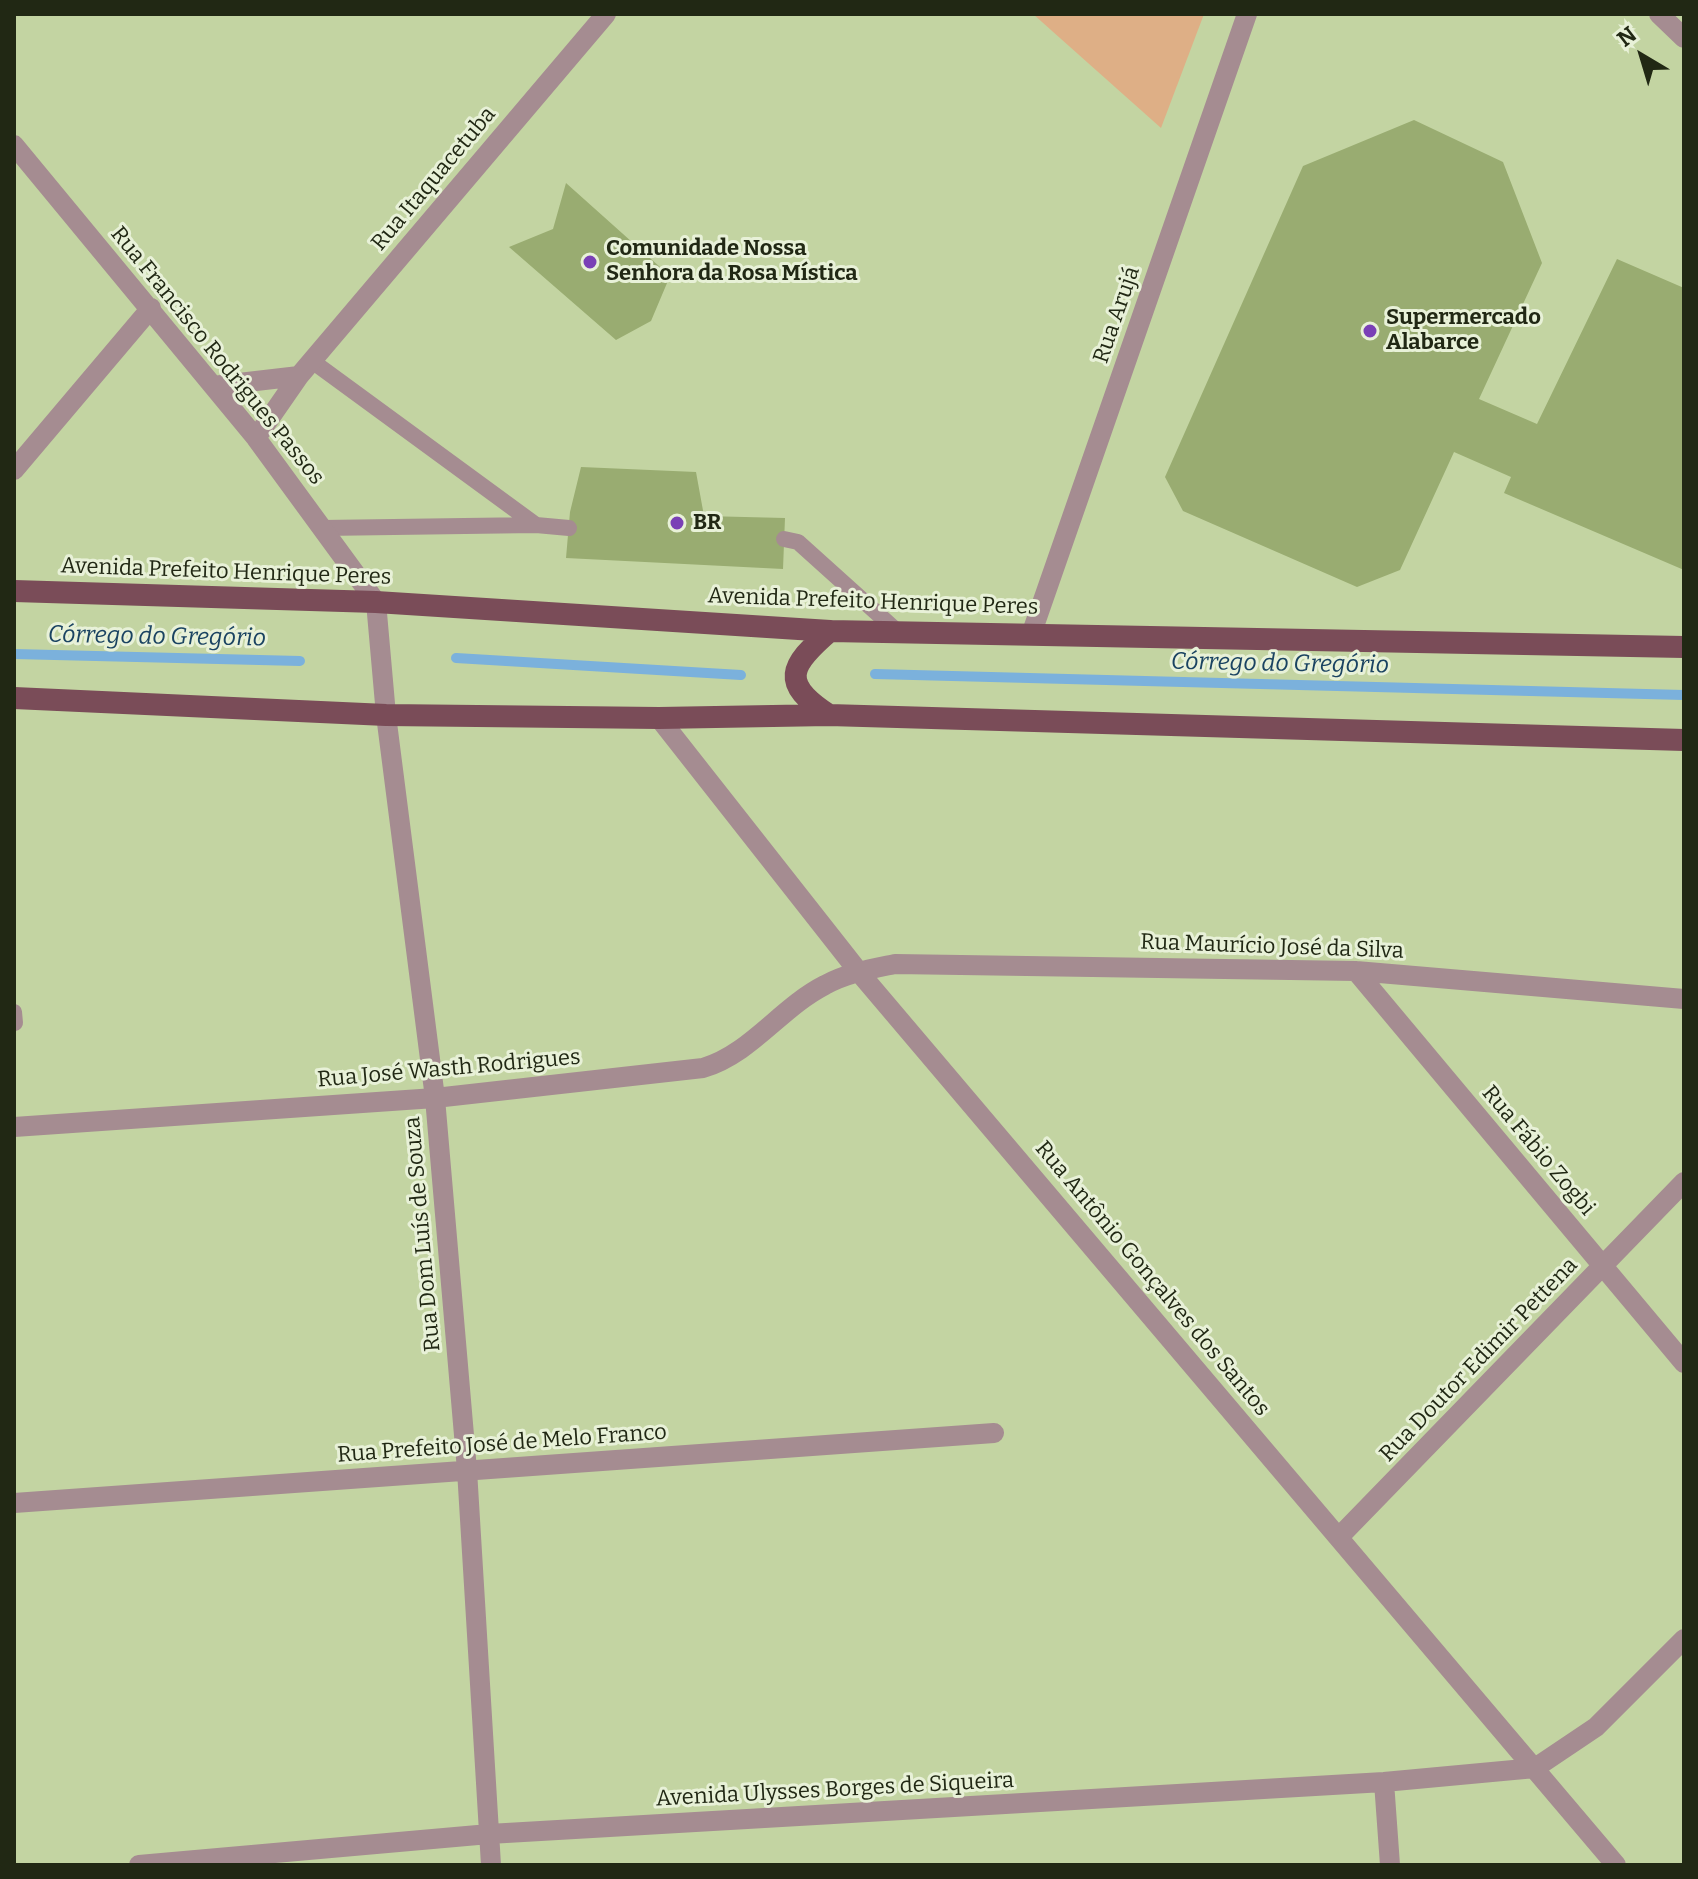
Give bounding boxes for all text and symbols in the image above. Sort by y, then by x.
north arrow [1602,16,1682,96]
text: N [1612,21,1642,53]
street label: Rua Itaquacetuba [366,102,502,256]
street label: Rua Francisco Rodrigues Passos [105,222,329,490]
place label: Comunidade Nossa Senhora da Rosa Mística [606,236,858,288]
marker: Comunidade Nossa Senhora da Rosa Mística [581,253,599,271]
street label: Rua Arujá [1088,263,1146,367]
place label: Supermercado Alabarce [1386,305,1541,356]
marker: Supermercado Alabarce [1361,322,1379,340]
place label: BR [693,510,721,536]
marker: BR [668,514,686,532]
street label: Avenida Prefeito Henrique Peres [60,553,392,591]
street label: Avenida Prefeito Henrique Peres [707,583,1039,621]
water label: Córrego do Gregório [48,621,266,653]
water label: Córrego do Gregório [1171,648,1389,680]
street label: Rua Maurício José da Silva [1140,929,1404,965]
street label: Rua José Wasth Rodrigues [316,1044,582,1094]
street label: Rua Fábio Zogbi [1476,1081,1600,1221]
street label: Rua Dom Luís de Souza [400,1115,446,1353]
street label: Rua Antônio Gonçalves dos Santos [1029,1136,1275,1422]
street label: Rua Doutor Edimir Pettena [1374,1252,1584,1468]
street label: Rua Prefeito José de Melo Franco [336,1419,668,1469]
street label: Avenida Ulysses Borges de Siqueira [655,1767,1015,1813]

